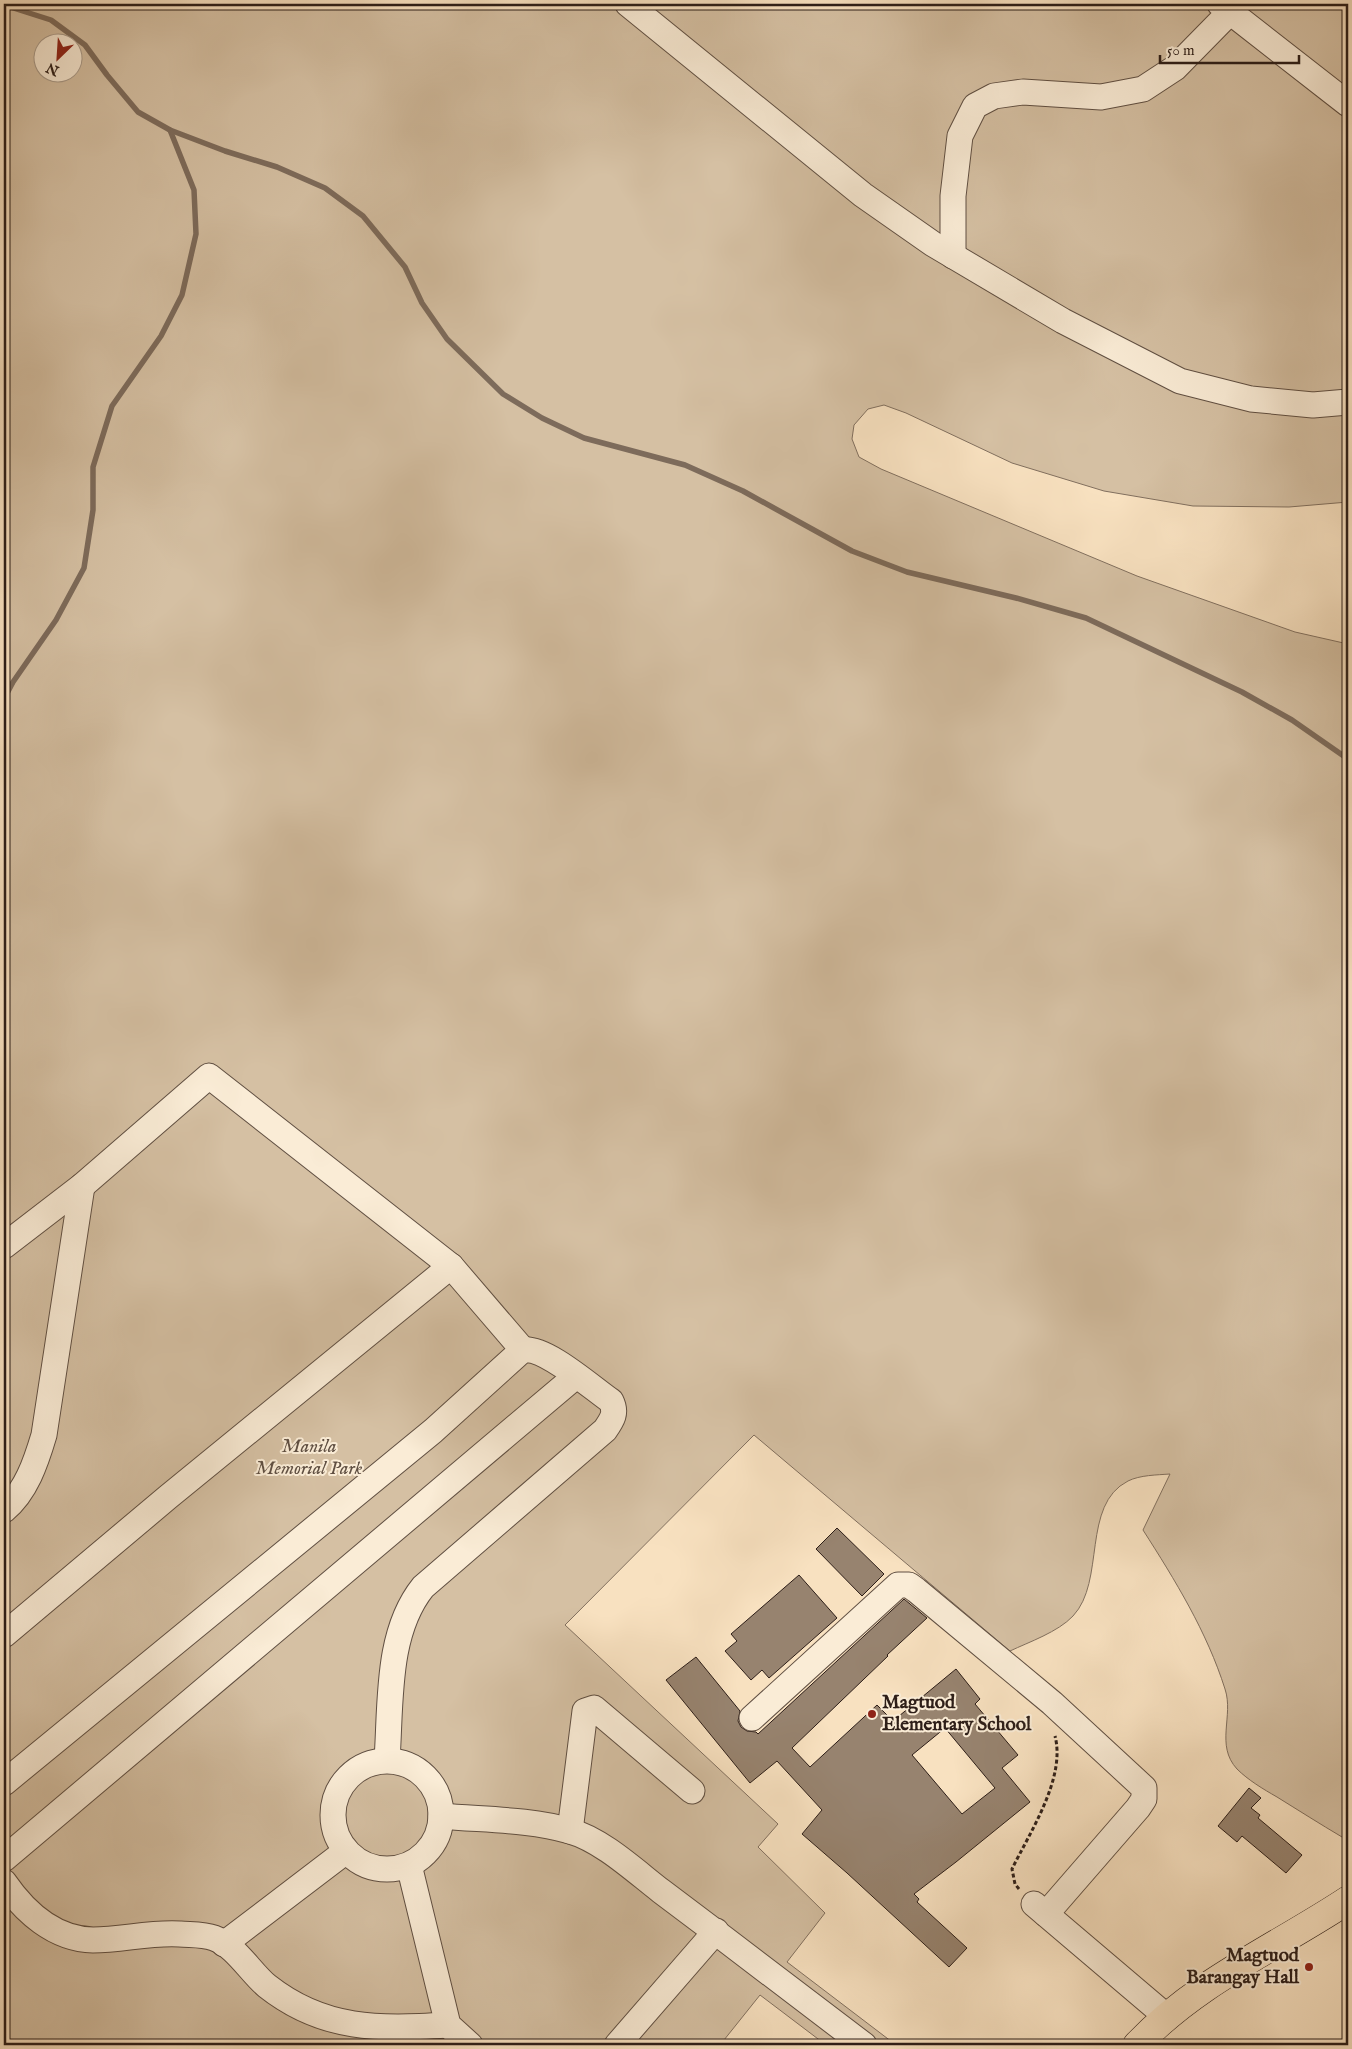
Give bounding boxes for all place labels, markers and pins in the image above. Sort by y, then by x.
place label: Magtuod Elementary School [882,1691,1032,1737]
marker: Magtuod Elementary School [866,1708,878,1720]
place label: Magtuod Barangay Hall [1186,1944,1300,1990]
marker: Magtuod Barangay Hall [1303,1961,1315,1973]

